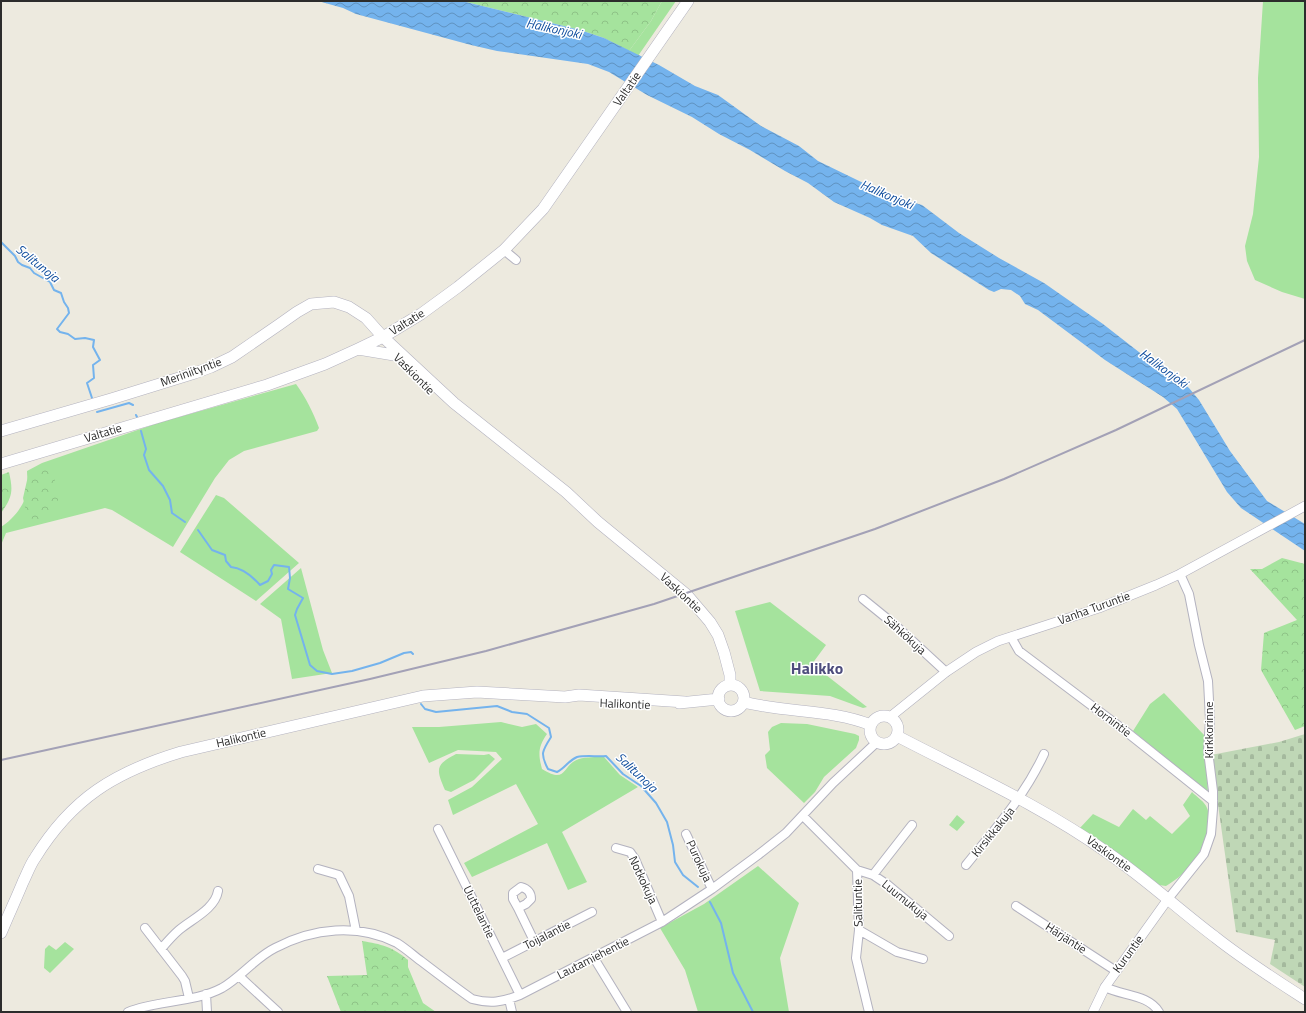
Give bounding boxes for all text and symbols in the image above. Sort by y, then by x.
water label: Halikonjoki [524,12,585,44]
street label: Valtatie [608,67,645,110]
water label: Halikonjoki [857,174,918,215]
water label: Salitunoja [12,239,65,288]
street label: Valtatie [385,303,428,340]
water label: Halikonjoki [1135,343,1194,393]
street label: Vaskiontie [389,348,440,399]
street label: Meriniityntie [158,352,224,391]
street label: Valtatie [82,418,124,447]
street label: Vaskiontie [656,568,707,617]
street label: Vanha Turuntie [1055,586,1133,629]
street label: Sähkökuja [880,610,931,659]
district label: Halikko [791,656,843,680]
street label: Halikontie [599,693,651,714]
street label: Hornintie [1087,698,1136,741]
street label: Kirkkorinne [1199,701,1218,759]
street label: Halikontie [214,723,268,752]
water label: Salitunoja [611,747,664,798]
street label: Kirsikkakuja [966,802,1019,861]
street label: Vaskiontie [1083,831,1136,877]
street label: Purokuja [681,837,717,885]
street label: Notkokuja [624,853,663,907]
street label: Luumukuja [878,875,933,924]
street label: Salituntie [848,879,867,927]
street label: Uuttelantie [458,882,500,941]
street label: Toijalantie [520,915,574,955]
street label: Härjäntie [1042,917,1091,958]
street label: Lautamiehentie [553,931,632,984]
street label: Kuruntie [1107,931,1148,977]

